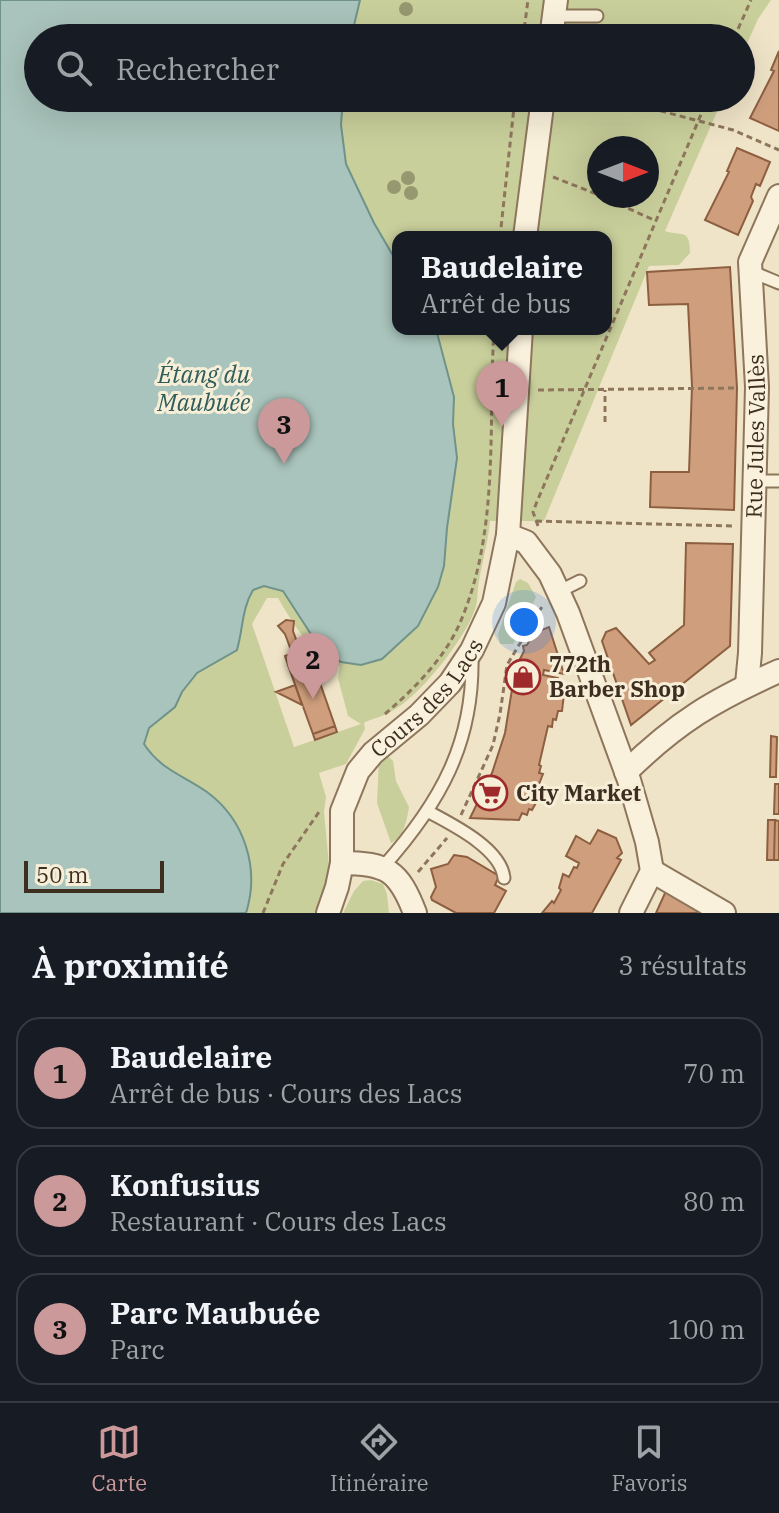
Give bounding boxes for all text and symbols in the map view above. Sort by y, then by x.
search box [24,24,755,112]
icon: search [52,46,96,90]
text: Rechercher [116,49,279,88]
north arrow [587,136,659,208]
popup [392,231,612,335]
text: Baudelaire [421,247,583,286]
text: Arrêt de bus [421,286,571,320]
street label: Rue Jules Vallès [739,353,771,519]
water label: Étang du Maubuée [156,358,251,418]
pin: 1 [476,361,528,427]
pin: 3 [258,398,310,464]
your location [504,602,544,642]
pin: 2 [287,633,339,699]
street label: Cours des Lacs [364,634,489,763]
place label: 772th Barber Shop [549,649,685,703]
shop icon: 772th Barber Shop [504,658,542,696]
supermarket icon: City Market [471,774,509,812]
place label: City Market [516,778,641,807]
scale bar [24,857,164,893]
text: 50 m [36,860,88,889]
text: À proximité [32,943,229,987]
text: 3 résultats [618,948,747,982]
text: Baudelaire [110,1037,272,1076]
text: 1 [52,1056,68,1090]
text: 70 m [683,1056,745,1090]
text: Arrêt de bus · Cours des Lacs [110,1076,462,1110]
text: Konfusius [110,1165,260,1204]
text: 2 [52,1184,68,1218]
text: 80 m [683,1184,745,1218]
text: Restaurant · Cours des Lacs [110,1204,447,1238]
text: Parc Maubuée [110,1293,320,1332]
text: 3 [52,1312,68,1346]
text: 100 m [667,1312,745,1346]
text: Parc [110,1332,165,1366]
tab: Carte [92,1420,147,1497]
tab: Itinéraire [330,1420,429,1497]
tab: Favoris [612,1420,687,1497]

